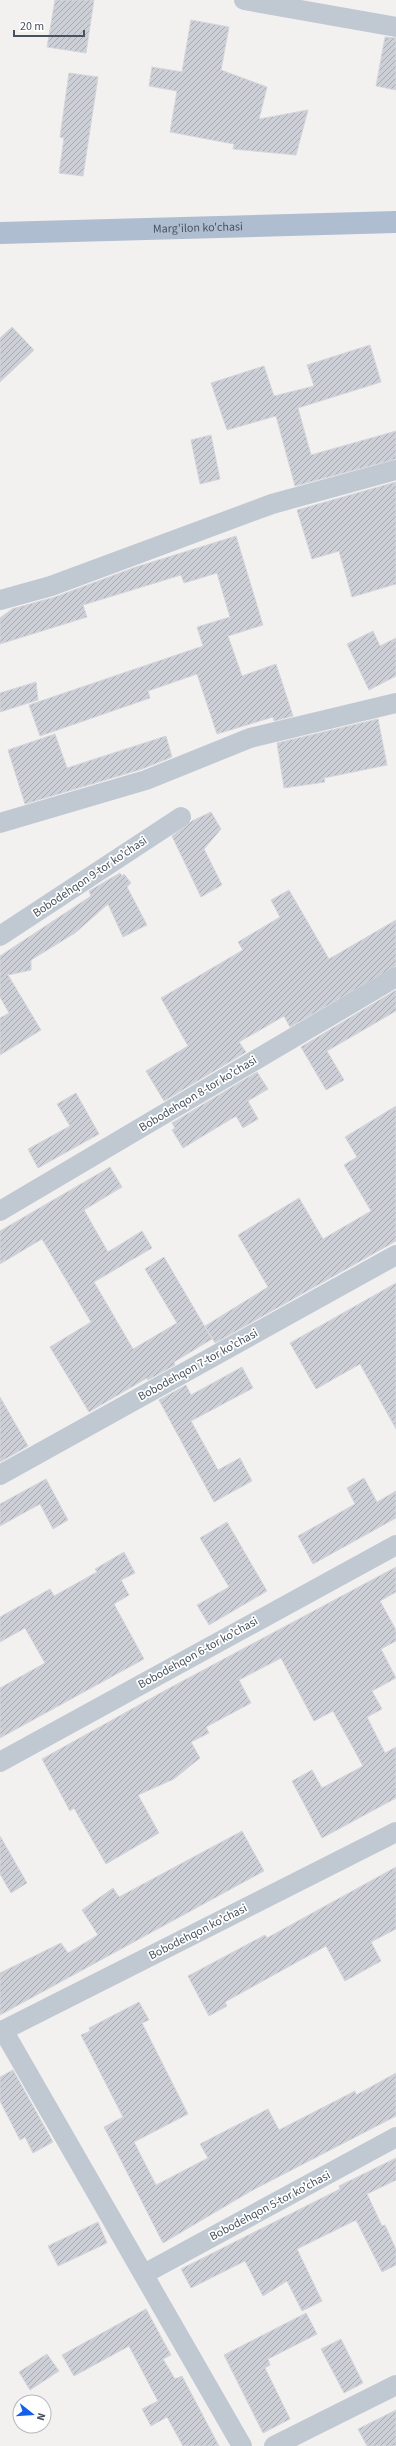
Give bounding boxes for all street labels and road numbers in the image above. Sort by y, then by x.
street label: Marg'ilon ko'chasi [153,218,243,237]
street label: Bobodehqon 9-tor koʼchasi [29,832,151,922]
street label: Bobodehqon 8-tor koʼchasi [136,1052,260,1136]
street label: Bobodehqon 7-tor koʼchasi [135,1325,261,1405]
street label: Bobodehqon 6-tor koʼchasi [135,1613,261,1693]
street label: Bobodehqon koʼchasi [146,1900,250,1964]
street label: Bobodehqon 5-tor koʼchasi [207,2167,334,2245]

